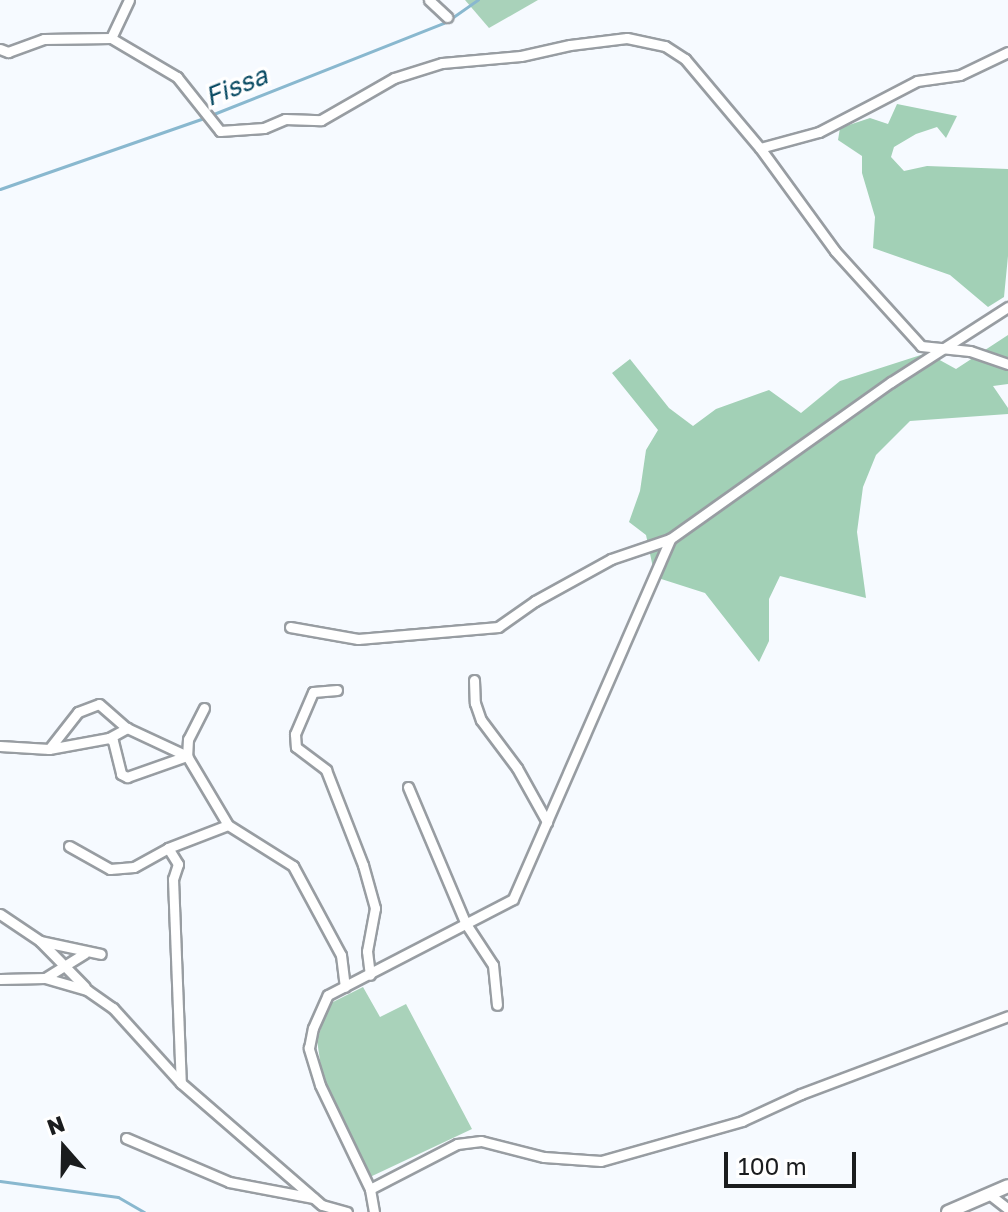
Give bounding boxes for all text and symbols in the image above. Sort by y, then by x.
water label: Fissa [200,59,272,113]
north arrow [24,1108,104,1188]
text: N [43,1109,68,1141]
scale bar [728,1136,860,1186]
text: 100 m [738,1151,807,1180]

